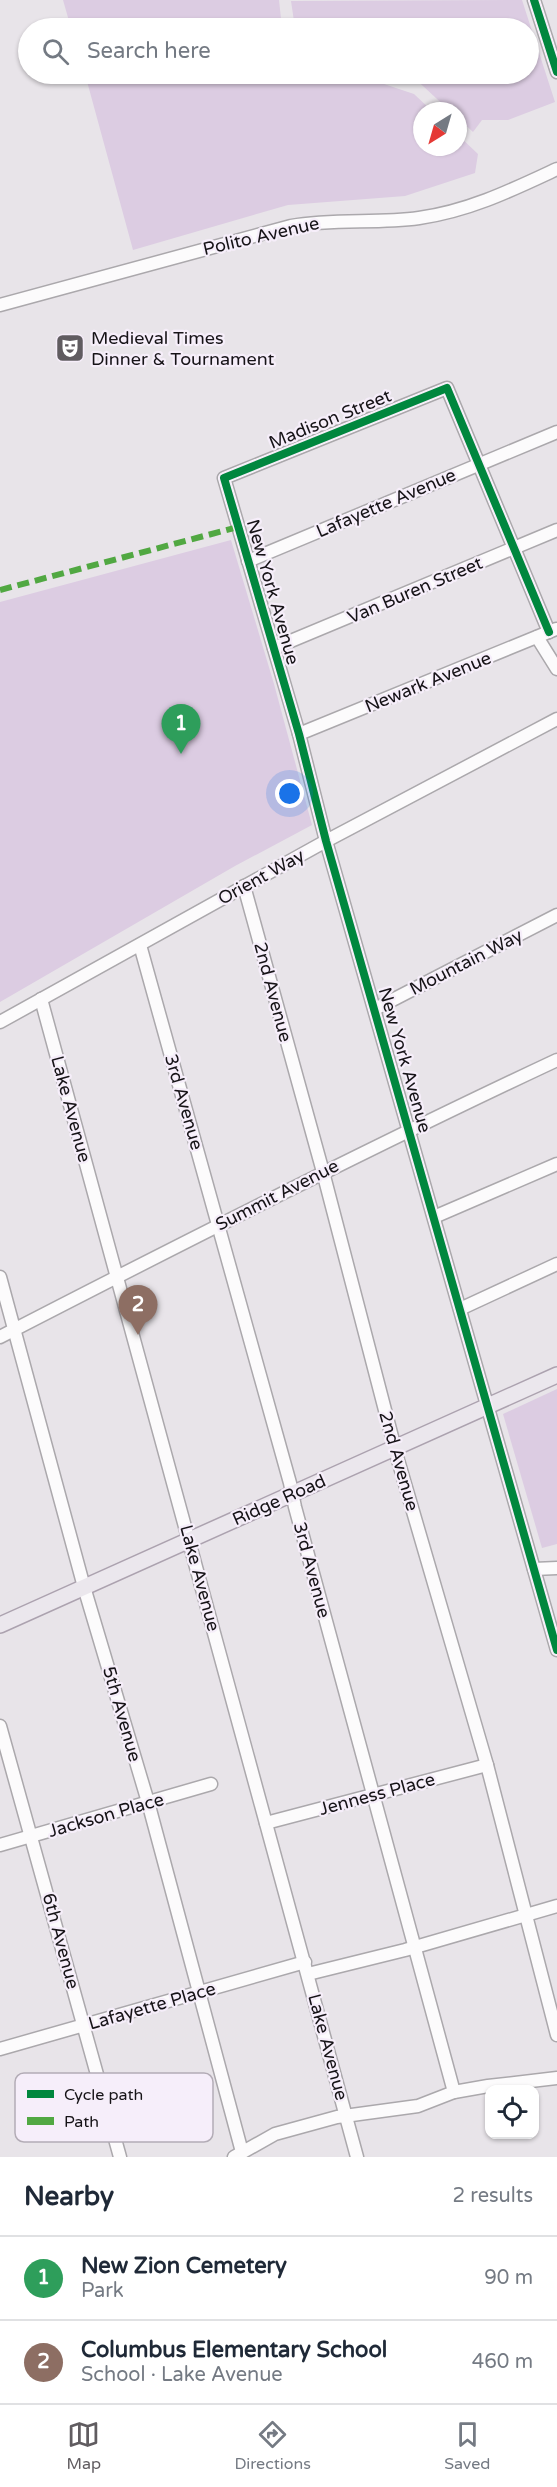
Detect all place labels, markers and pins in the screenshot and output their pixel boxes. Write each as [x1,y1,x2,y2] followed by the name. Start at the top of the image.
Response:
[91,327,275,370] place label: Medieval Times Dinner & Tournament
[54,332,86,364] theatre icon: Medieval Times Dinner & Tournament
[162,704,201,754] pin: 1
[118,1286,158,1335] pin: 2

